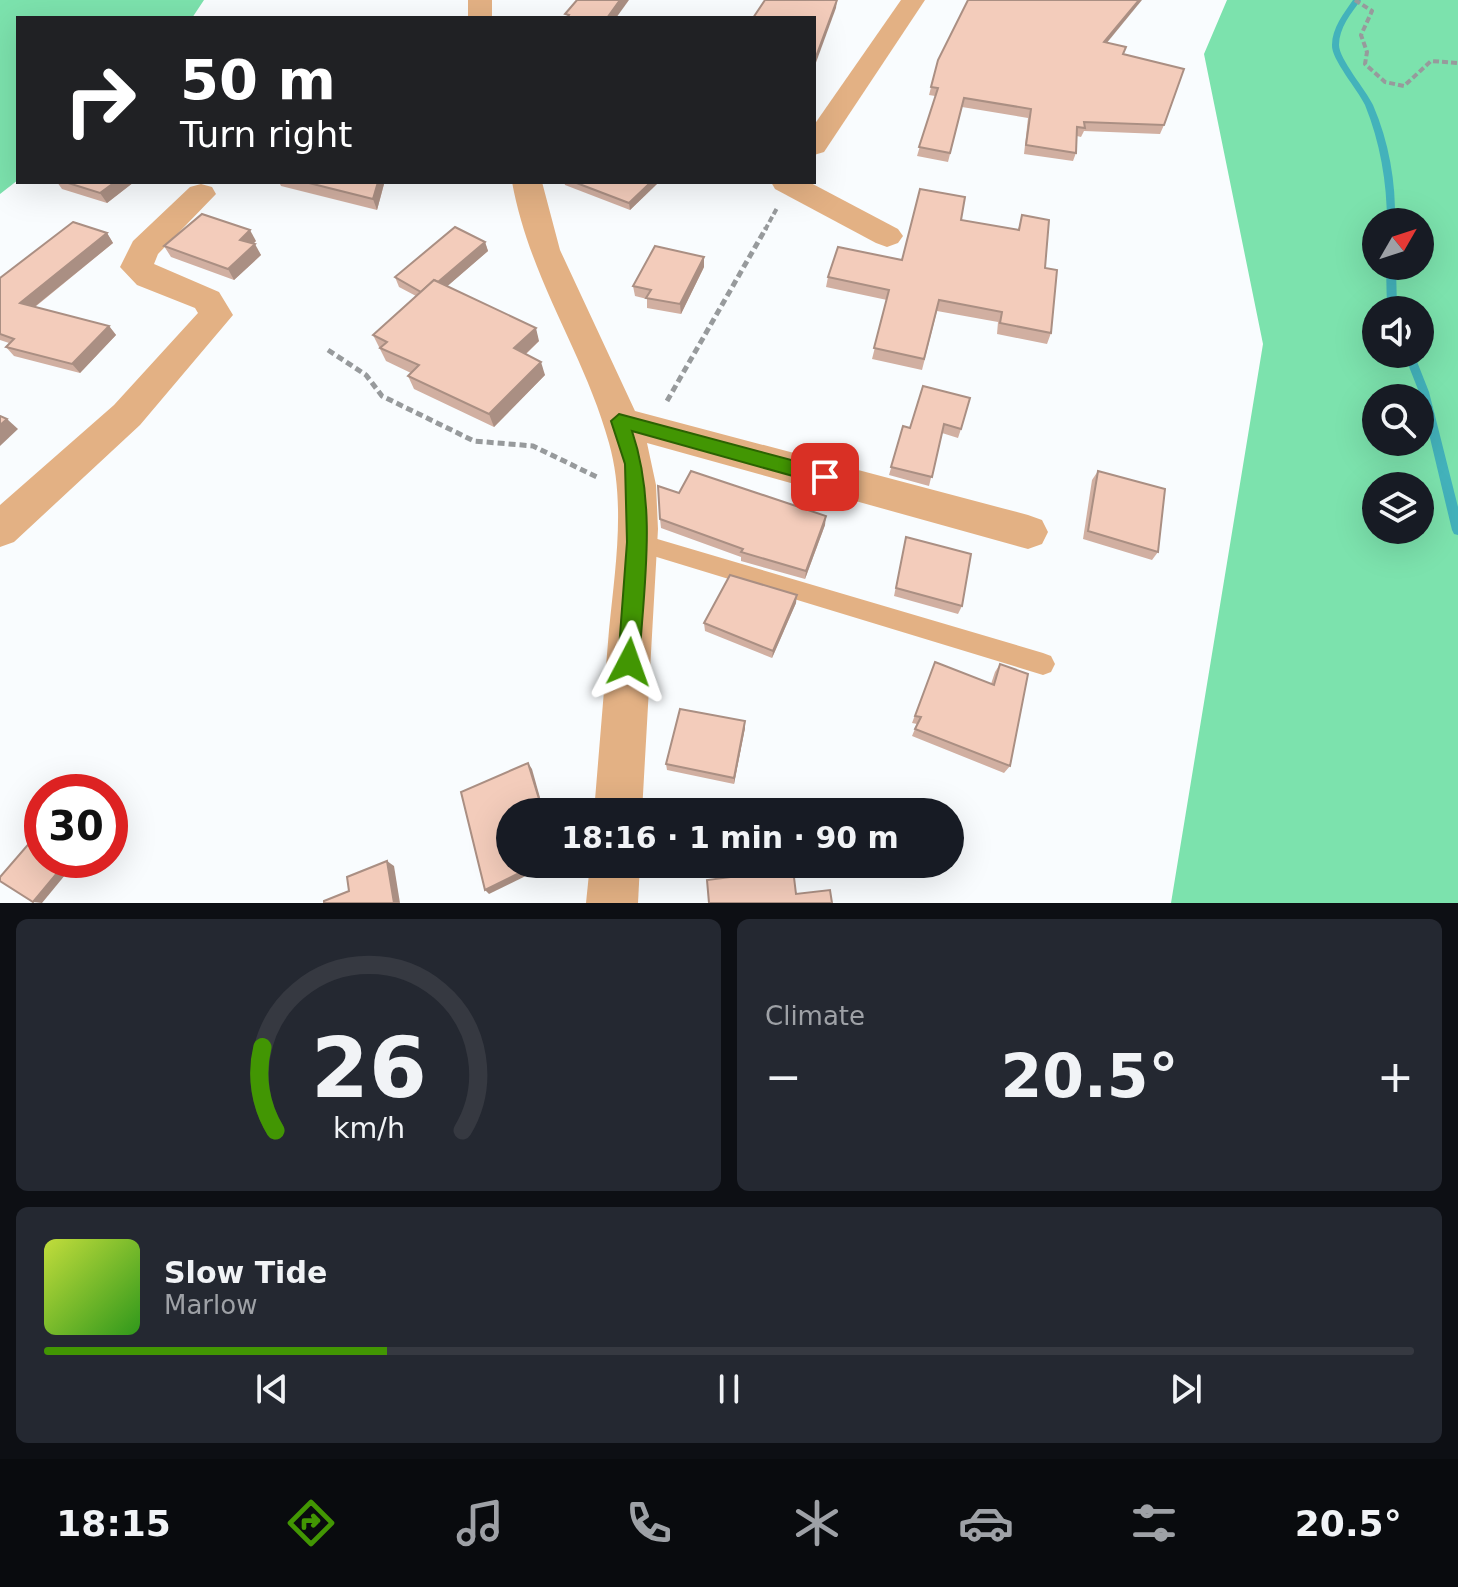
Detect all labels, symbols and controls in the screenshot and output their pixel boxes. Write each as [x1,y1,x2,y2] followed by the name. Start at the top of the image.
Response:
[180,47,336,112] text: 50 m
[48,48,152,152] icon: right
[180,114,352,155] text: Turn right
[1362,208,1434,280] north arrow
[1362,208,1434,544] map controls
[1362,296,1434,368] button: sound
[1362,384,1434,456] button: search
[791,443,859,511] pin
[803,455,847,499] icon: arrive
[1362,472,1434,544] button: layers
[587,620,671,704] position arrow
[24,774,128,878] speed limit sign: 30
[561,820,899,855] text: 18:16 · 1 min · 90 m
[765,1001,865,1031] text: Climate
[311,1020,426,1117] text: 26
[1000,1041,1179,1111] text: 20.5°
[765,1051,802,1102] text: −
[1377,1051,1414,1102] text: +
[332,1111,405,1145] text: km/h
[164,1255,327,1290] text: Slow Tide
[164,1290,257,1320] text: Marlow
[250,1367,294,1411] icon: previous
[707,1367,751,1411] icon: pause
[1164,1367,1208,1411] icon: next
[283,1495,339,1551] icon: directions
[452,1495,508,1551] icon: music
[621,1495,677,1551] icon: phone
[789,1495,845,1551] icon: climate
[958,1495,1014,1551] icon: car
[1126,1495,1182,1551] icon: filters
[56,1503,171,1544] text: 18:15
[1295,1503,1402,1544] text: 20.5°

